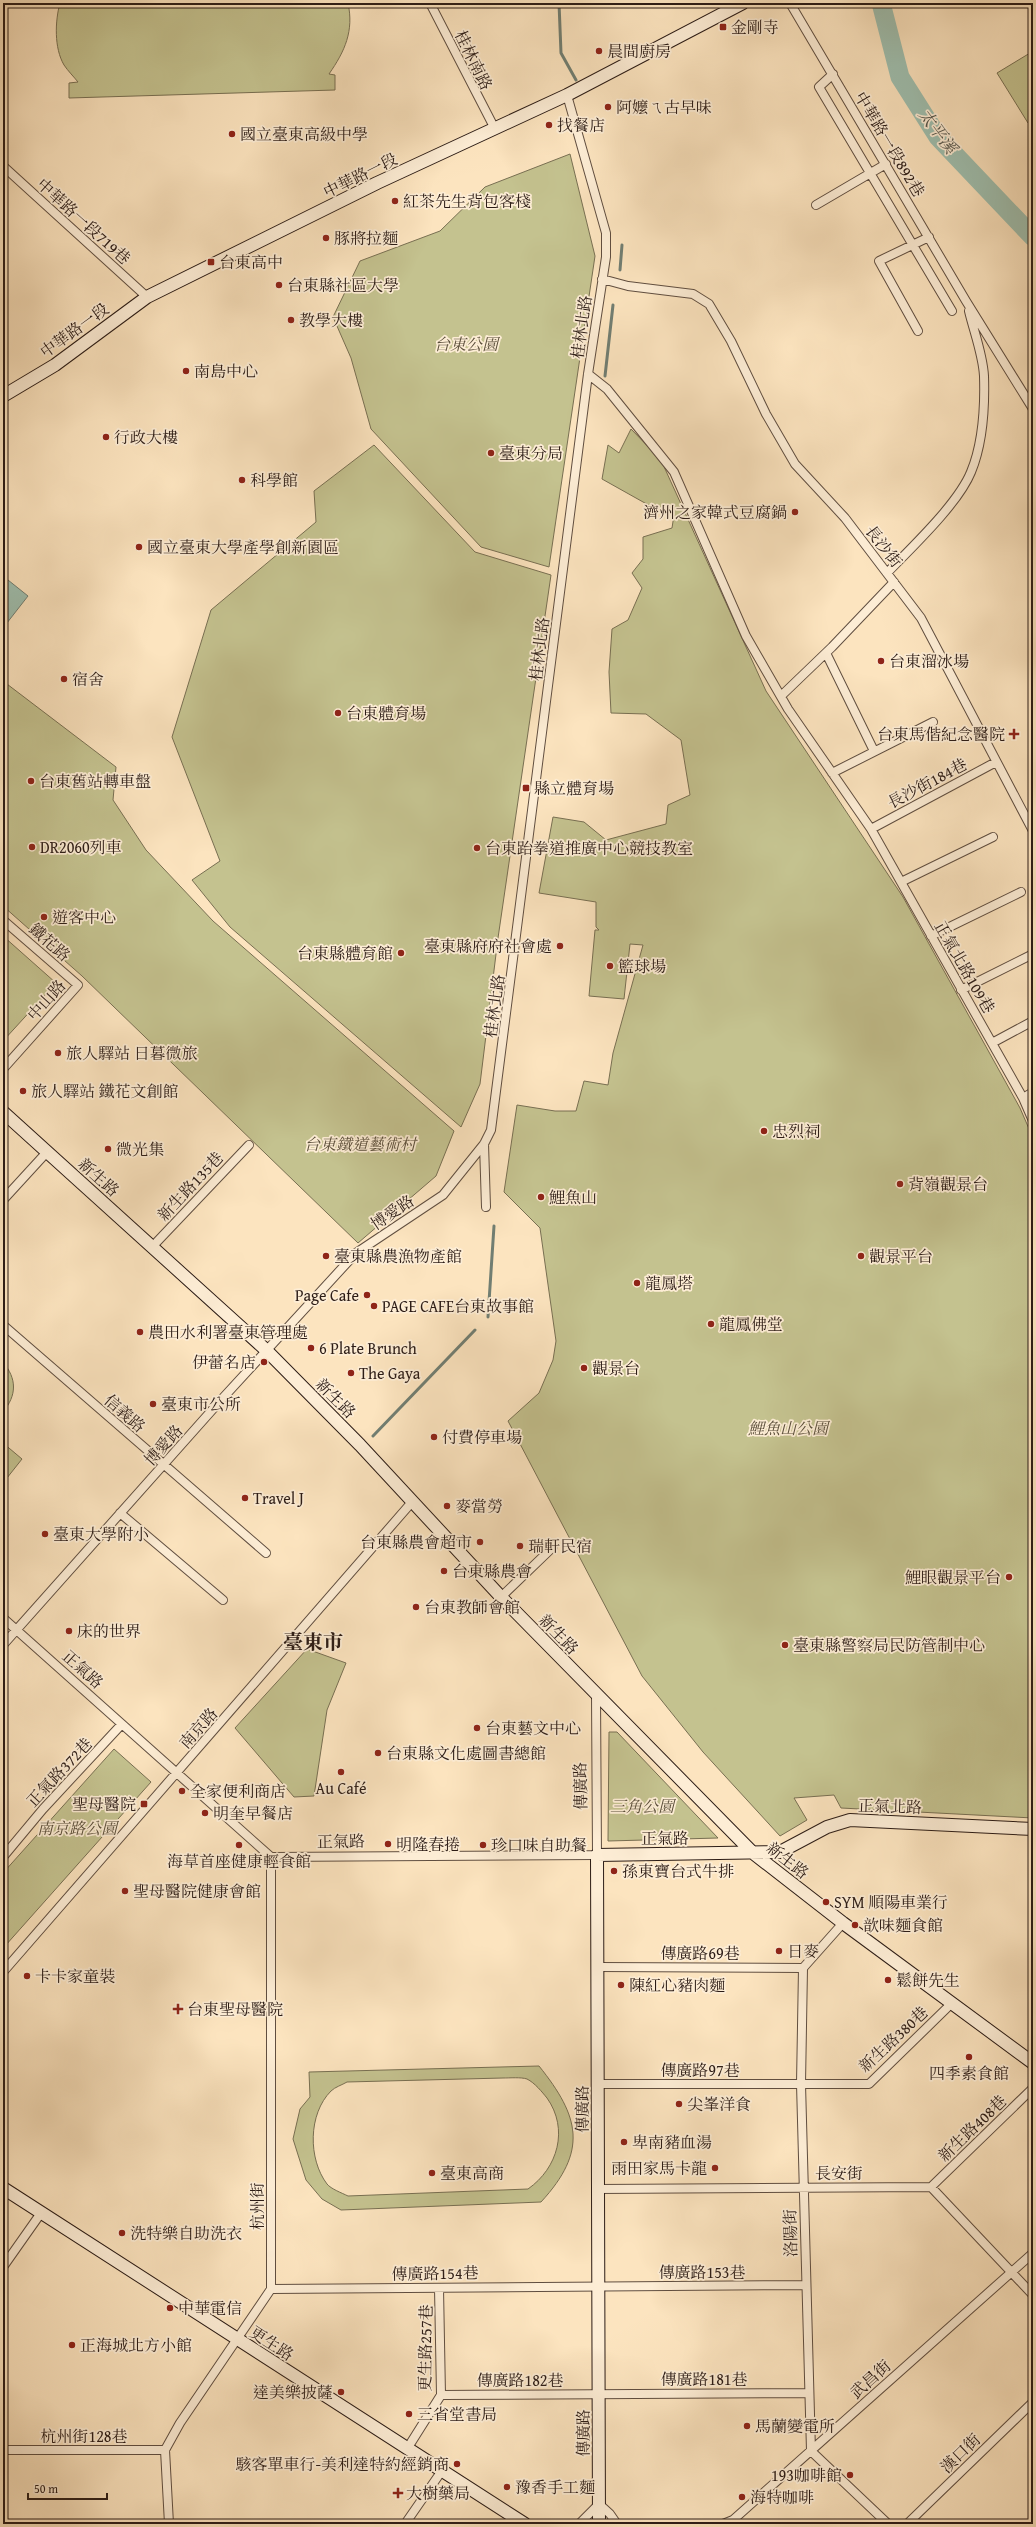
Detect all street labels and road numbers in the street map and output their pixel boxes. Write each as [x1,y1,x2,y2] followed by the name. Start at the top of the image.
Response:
[449,26,499,94] street label: 桂林南路
[849,87,931,201] street label: 中華路一段892巷
[319,147,401,203] street label: 中華路一段
[32,172,136,270] street label: 中華路一段719巷
[565,294,597,360] street label: 桂林北路
[35,297,113,363] street label: 中華路一段
[860,520,908,572] street label: 長沙街
[523,616,555,682] street label: 桂林北路
[883,752,971,814] street label: 長沙街184巷
[929,916,1001,1018] street label: 正氣北路109巷
[24,917,76,967] street label: 鐵花路
[478,973,510,1039] street label: 桂林北路
[21,974,71,1026] street label: 中山路
[152,1146,228,1226] street label: 新生路135巷
[73,1152,125,1202] street label: 新生路
[365,1189,419,1235] street label: 博愛路
[311,1373,361,1423] street label: 新生路
[99,1388,151,1438] street label: 信義路
[138,1419,188,1471] street label: 博愛路
[534,1608,584,1660] street label: 新生路
[57,1644,109,1694] street label: 正氣路
[173,1702,223,1754] street label: 南京路
[21,1732,97,1812] street label: 正氣路372巷
[568,1762,592,1810] street label: 傳廣路
[858,1793,922,1819] street label: 正氣北路
[641,1826,689,1850] street label: 正氣路
[317,1829,365,1853] street label: 正氣路
[762,1836,814,1884] street label: 新生路
[660,1941,740,1965] street label: 傳廣路69巷
[853,2001,933,2077] street label: 新生路380巷
[660,2058,740,2082] street label: 傳廣路97巷
[570,2085,594,2133] street label: 傳廣路
[932,2089,1012,2167] street label: 新生路408巷
[815,2161,863,2185] street label: 長安街
[245,2182,269,2230] street label: 杭州街
[778,2209,802,2257] street label: 洛陽街
[391,2260,479,2286] street label: 傳廣路154巷
[658,2260,746,2284] street label: 傳廣路153巷
[412,2304,438,2392] street label: 更生路257巷
[245,2320,299,2366] street label: 更生路
[844,2354,896,2404] street label: 武昌街
[660,2367,748,2391] street label: 傳廣路181巷
[476,2368,564,2392] street label: 傳廣路182巷
[571,2409,595,2457] street label: 傳廣路
[40,2424,128,2448] street label: 杭州街128巷
[934,2428,986,2478] street label: 漢口街

